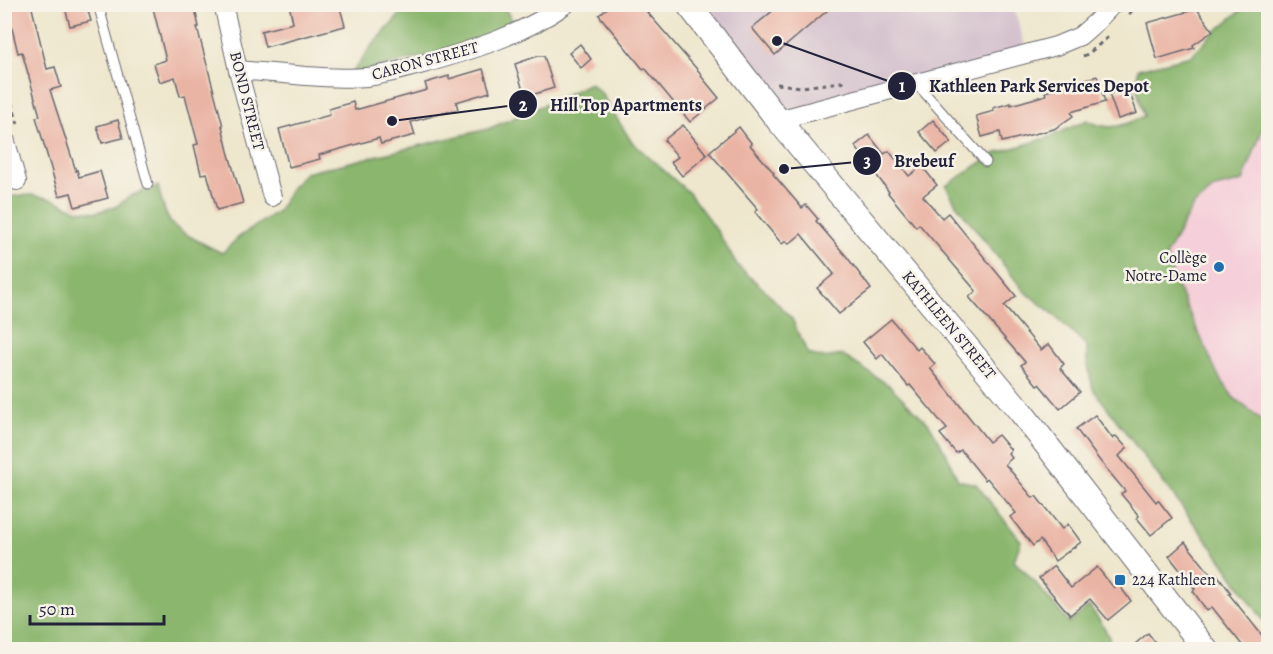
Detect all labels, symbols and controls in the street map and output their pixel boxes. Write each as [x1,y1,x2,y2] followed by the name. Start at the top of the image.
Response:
[369,36,481,86] street label: CARON STREET
[224,49,270,153] street label: BOND STREET
[887,68,1161,104] callout: Kathleen Park Services Depot
[899,74,906,98] text: 1
[929,74,1149,98] text: Kathleen Park Services Depot
[508,86,715,122] callout: Hill Top Apartments
[519,93,528,117] text: 2
[550,93,702,117] text: Hill Top Apartments
[852,143,966,179] callout: Brebeuf
[863,149,871,173] text: 3
[894,149,957,173] text: Brebeuf
[1125,247,1207,287] place label: Collège Notre-Dame
[1212,260,1226,274] marker: Collège Notre-Dame
[897,266,1001,384] street label: KATHLEEN STREET
[1132,569,1216,591] place label: 224 Kathleen
[1113,573,1127,587] marker: 224 Kathleen
[30,588,164,626] scale bar
[39,597,75,621] text: 50 m

